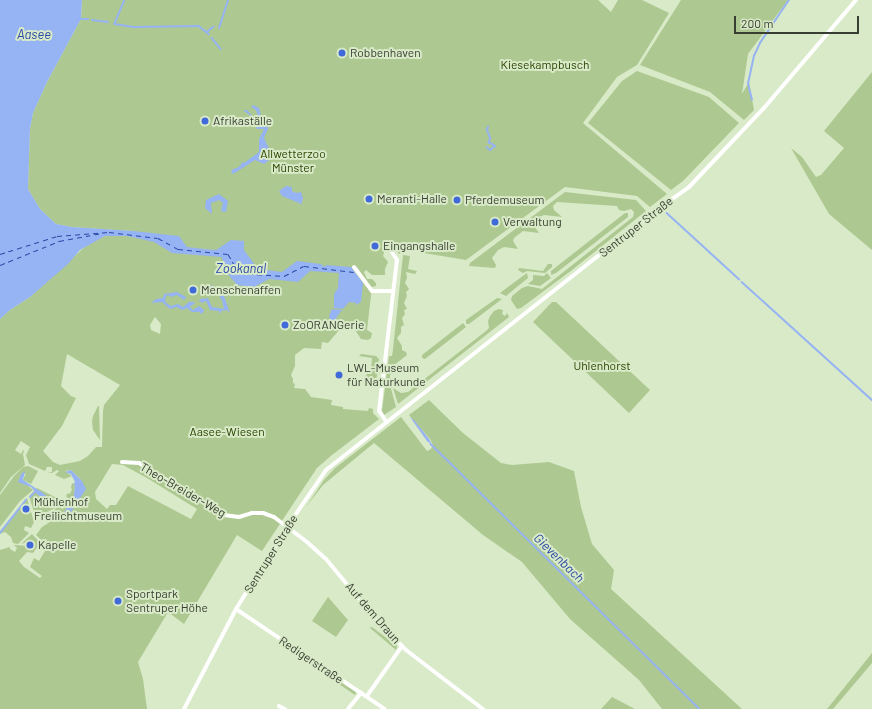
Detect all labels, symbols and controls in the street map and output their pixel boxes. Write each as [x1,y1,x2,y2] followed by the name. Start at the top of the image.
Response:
[736,8,861,34] scale bar
[741,16,773,30] text: 200 m
[17,26,51,42] water label: Aasee
[350,46,421,60] place label: Robbenhaven
[337,48,347,58] marker: Robbenhaven
[501,58,589,72] park label: Kiesekampbusch
[213,114,272,128] place label: Afrikaställe
[200,116,210,126] marker: Afrikaställe
[260,147,326,175] park label: Allwetterzoo Münster
[377,192,447,206] place label: Meranti-Halle
[465,193,544,207] place label: Pferdemuseum
[364,194,374,204] marker: Meranti-Halle
[596,194,676,260] street label: Sentruper Straße
[452,195,462,205] marker: Pferdemuseum
[503,215,562,229] place label: Verwaltung
[490,217,500,227] marker: Verwaltung
[383,239,455,253] place label: Eingangshalle
[370,241,380,251] marker: Eingangshalle
[216,260,266,276] water label: Zookanal
[201,283,281,297] place label: Menschenaffen
[188,285,198,295] marker: Menschenaffen
[293,318,364,332] place label: ZoORANGerie
[280,320,290,330] marker: ZoORANGerie
[573,359,631,373] park label: Uhlenhorst
[347,361,426,389] place label: LWL-Museum für Naturkunde
[334,370,344,380] marker: LWL-Museum für Naturkunde
[189,425,265,439] park label: Aasee-Wiesen
[137,460,229,520] street label: Theo-Breider-Weg
[34,495,122,523] place label: Mühlenhof Freilichtmuseum
[21,504,31,514] marker: Mühlenhof Freilichtmuseum
[241,512,301,596] street label: Sentruper Straße
[531,530,587,586] water label: Gievenbach
[38,538,76,552] place label: Kapelle
[25,540,35,550] marker: Kapelle
[342,579,404,647] street label: Auf dem Draun
[126,587,208,615] place label: Sportpark Sentruper Höhe
[113,596,123,606] marker: Sportpark Sentruper Höhe
[276,633,346,687] street label: Redigerstraße

